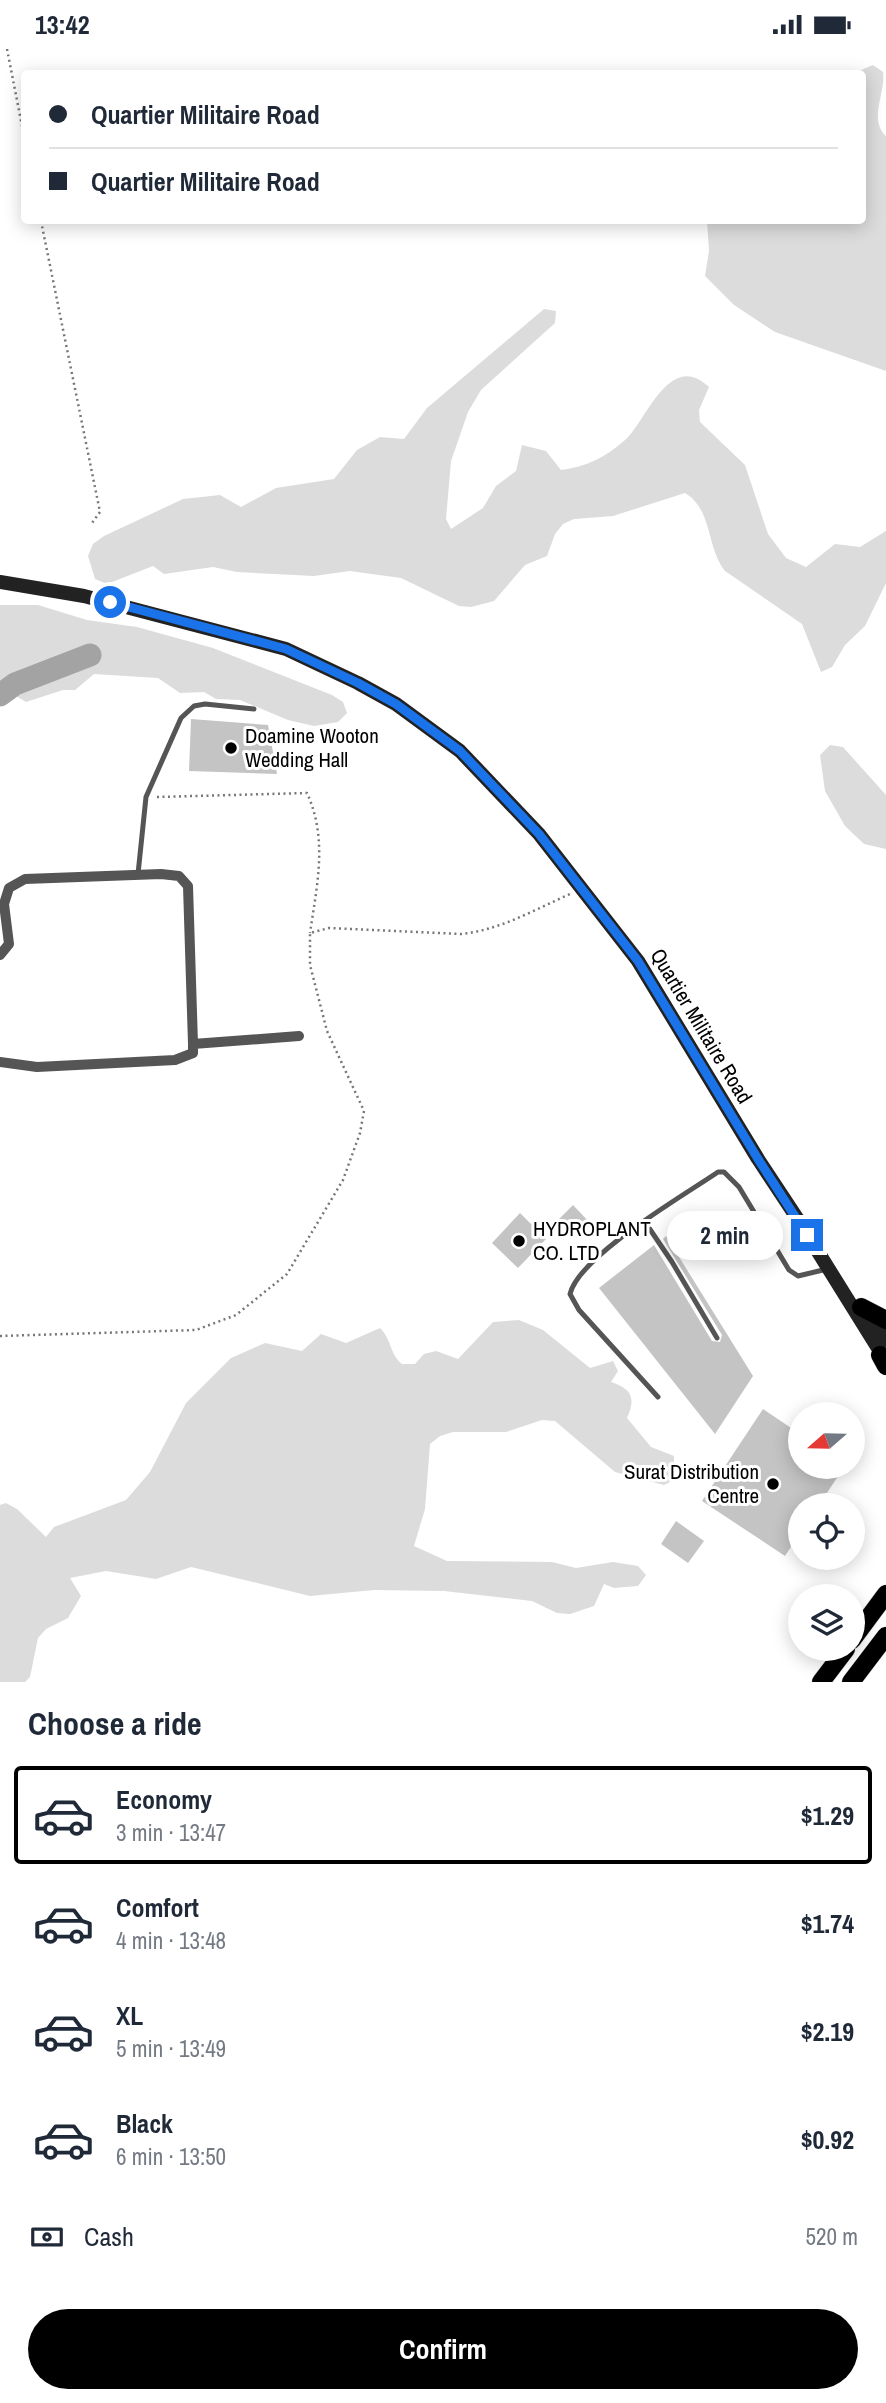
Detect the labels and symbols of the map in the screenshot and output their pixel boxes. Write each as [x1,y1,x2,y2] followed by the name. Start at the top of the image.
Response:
[94,586,126,618] route start
[245,721,379,774] place label: Doamine Wooton Wedding Hall
[223,740,239,756] marker: Doamine Wooton Wedding Hall
[644,943,759,1109] street label: Quartier Militaire Road
[667,1211,782,1259] callout: 2 min
[533,1214,651,1267] place label: HYDROPLANT CO. LTD
[791,1219,823,1251] route end
[511,1233,527,1249] marker: HYDROPLANT CO. LTD
[788,1402,864,1479] north arrow
[624,1457,759,1510] place label: Surat Distribution Centre
[765,1476,781,1492] marker: Surat Distribution Centre

